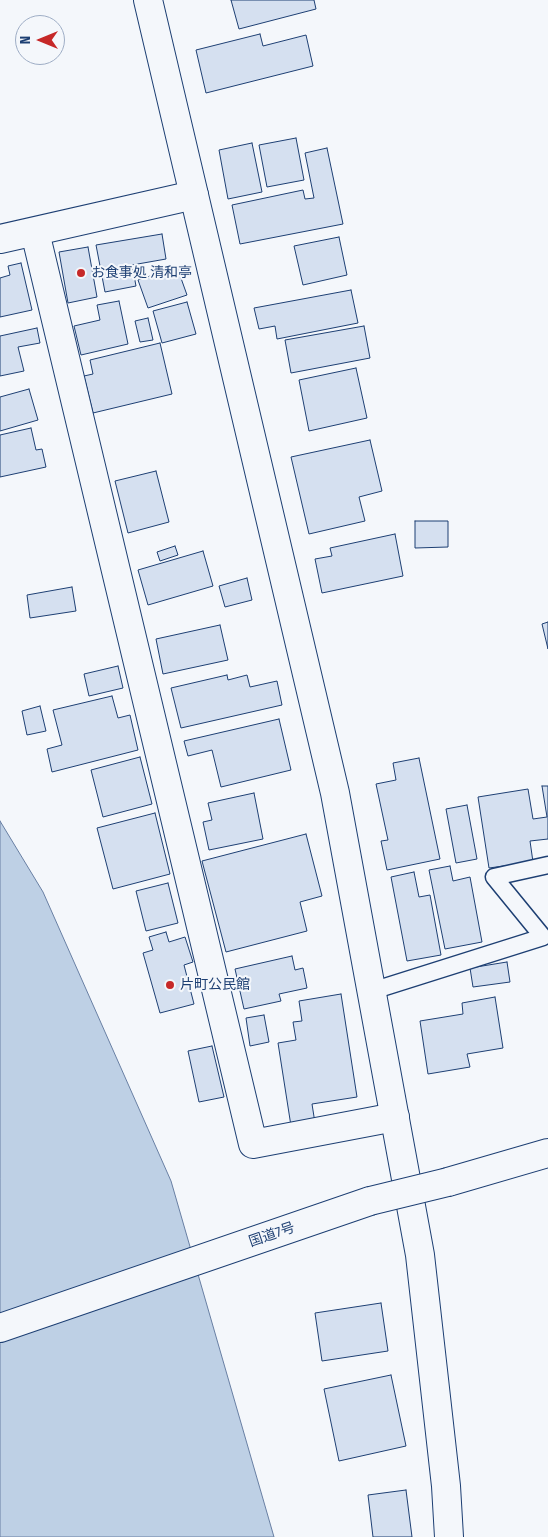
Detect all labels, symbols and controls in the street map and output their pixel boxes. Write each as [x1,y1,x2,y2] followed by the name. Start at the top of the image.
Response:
[15,15,65,65] north arrow
[17,36,34,44] text: N
[91,265,192,281] place label: お食事処 清和亭
[75,267,87,279] marker: お食事処 清和亭
[180,977,250,993] place label: 片町公民館
[164,979,176,991] marker: 片町公民館
[247,1219,297,1251] street label: 国道7号

